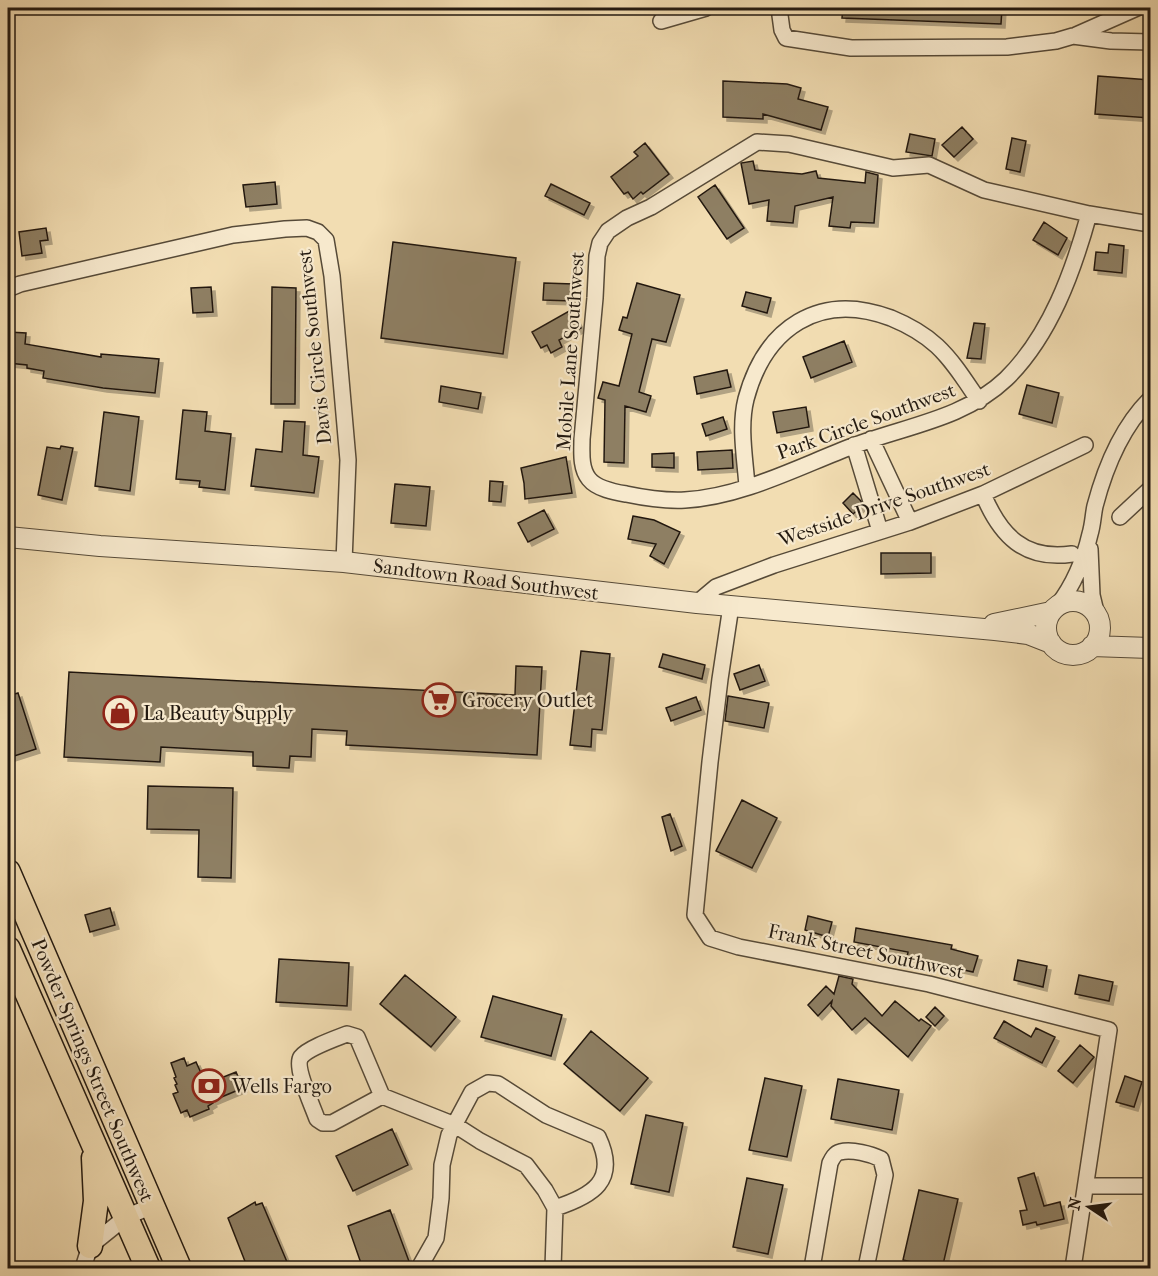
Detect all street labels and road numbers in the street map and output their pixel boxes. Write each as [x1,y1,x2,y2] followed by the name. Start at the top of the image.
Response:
[293,248,336,446] street label: Davis Circle Southwest
[552,251,589,451] street label: Mobile Lane Southwest
[774,378,959,465] street label: Park Circle Southwest
[774,457,993,552] street label: Westside Drive Southwest
[372,554,600,605] street label: Sandtown Road Southwest
[766,919,966,984] street label: Frank Street Southwest
[26,935,159,1205] street label: Powder Springs Street Southwest

